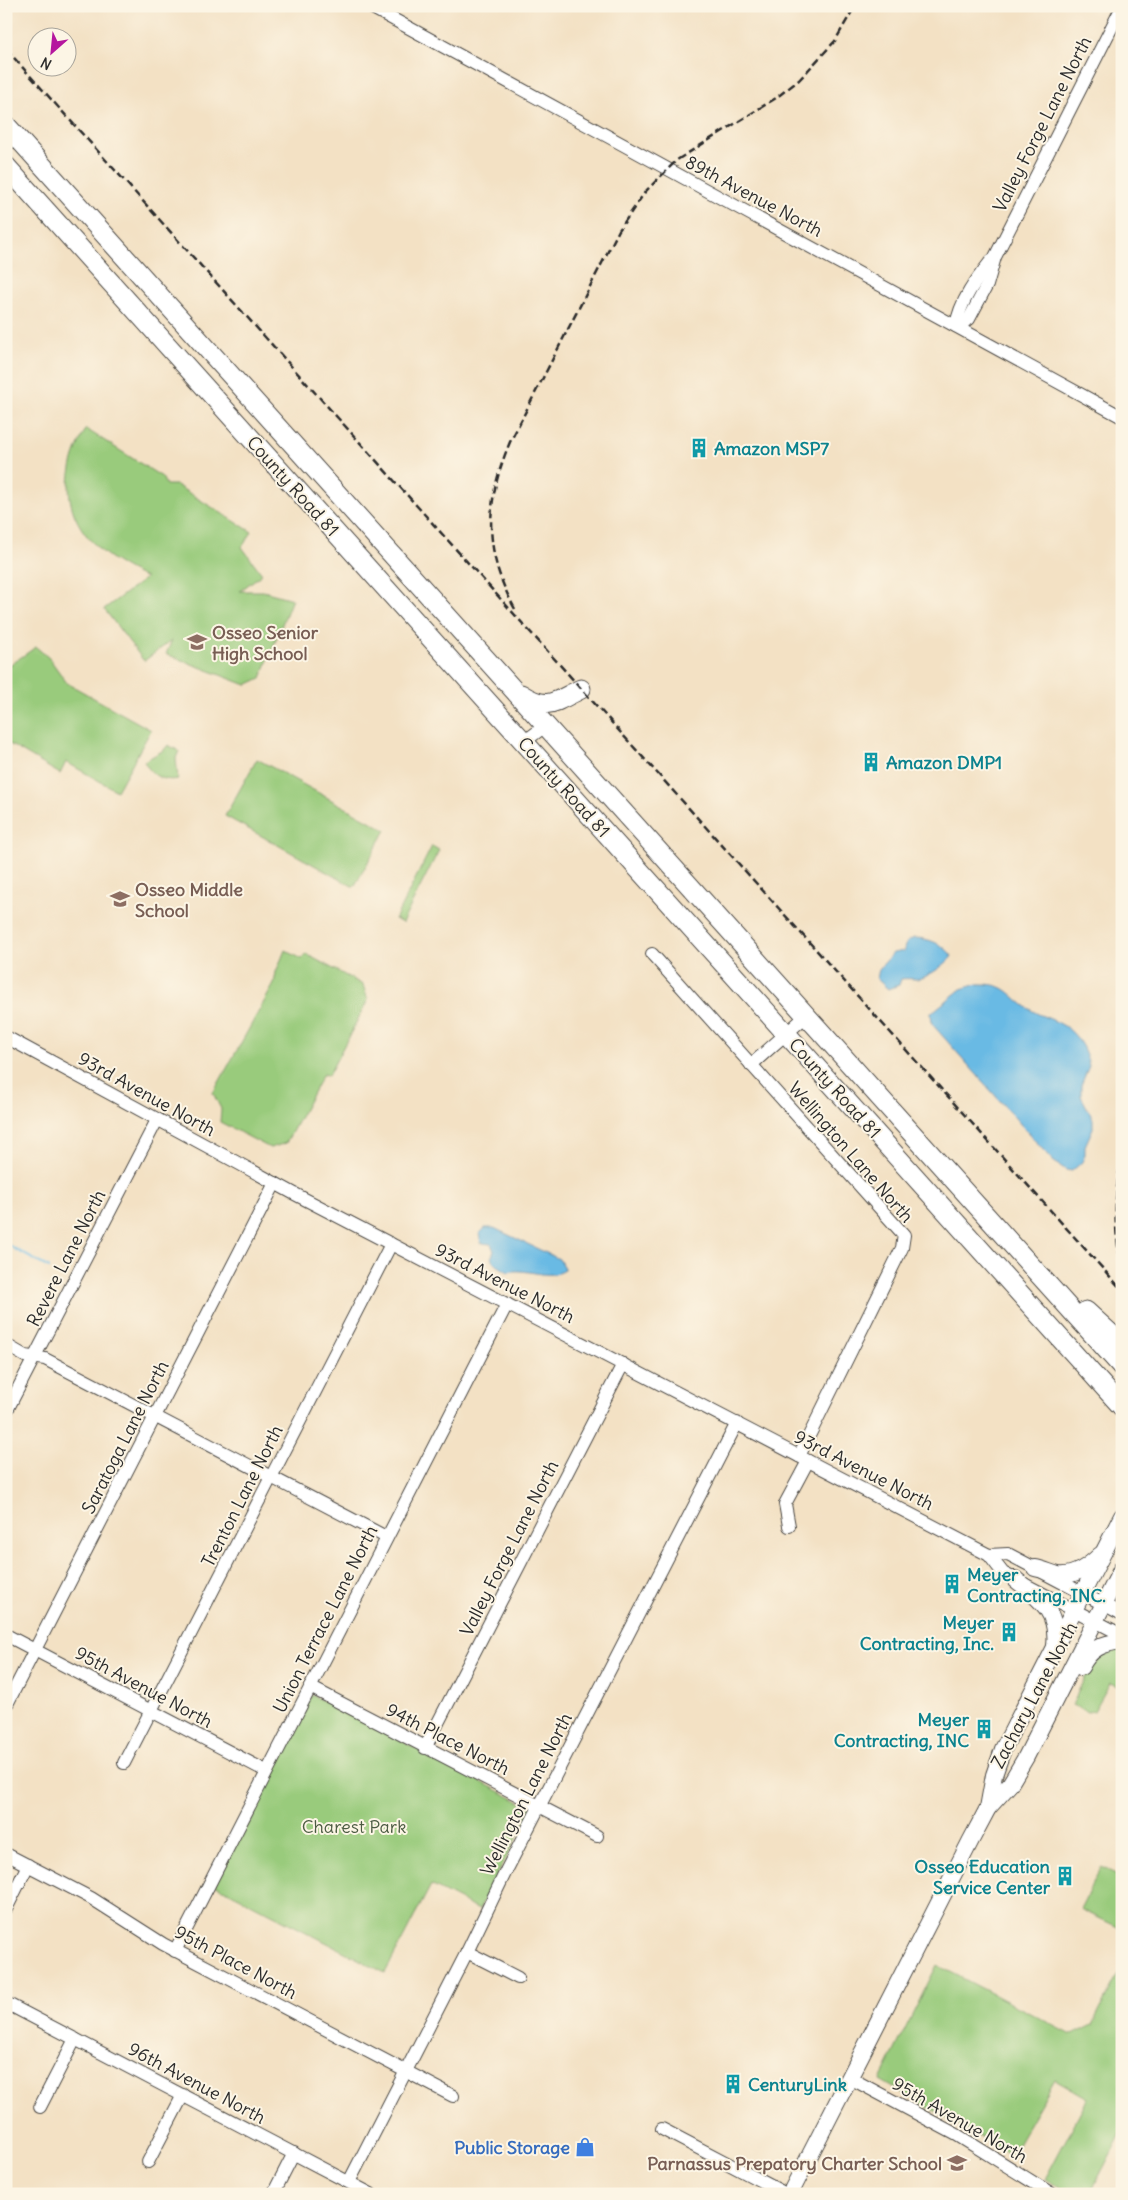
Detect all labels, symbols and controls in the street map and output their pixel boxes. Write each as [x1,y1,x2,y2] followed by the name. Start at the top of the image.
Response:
[28,28,78,78] north arrow
[988,32,1096,216] street label: Valley Forge Lane North
[38,53,54,74] text: N
[681,150,827,242] street label: 89th Avenue North
[242,431,344,541] street label: County Road 81
[688,437,710,459] building icon: Amazon MSP7
[714,437,829,460] place label: Amazon MSP7
[212,621,319,665] place label: Osseo Senior High School
[186,631,208,653] school or university icon: Osseo Senior High School
[513,732,615,842] street label: County Road 81
[860,751,882,773] building icon: Amazon DMP1
[886,751,1002,774] place label: Amazon DMP1
[135,878,243,922] place label: Osseo Middle School
[109,888,131,910] school or university icon: Osseo Middle School
[784,1033,886,1143] street label: County Road 81
[74,1047,220,1141] street label: 93rd Avenue North
[783,1077,919,1227] street label: Wellington Lane North
[22,1186,110,1330] street label: Revere Lane North
[431,1238,579,1328] street label: 93rd Avenue North
[76,1356,174,1518] street label: Saratoga Lane North
[196,1421,288,1571] street label: Trenton Lane North
[790,1425,938,1515] street label: 93rd Avenue North
[455,1456,563,1640] street label: Valley Forge Lane North
[268,1521,382,1717] street label: Union Terrace Lane North
[967,1563,1106,1607] place label: Meyer Contracting, INC.
[941,1573,963,1595] building icon: Meyer Contracting, INC.
[860,1611,995,1655] place label: Meyer Contracting, Inc.
[986,1618,1082,1772] street label: Zachary Lane North
[998,1621,1020,1643] building icon: Meyer Contracting, Inc.
[71,1641,217,1733] street label: 95th Avenue North
[382,1698,514,1780] street label: 94th Place North
[834,1708,970,1752] place label: Meyer Contracting, INC
[475,1709,577,1879] street label: Wellington Lane North
[973,1718,995,1740] building icon: Meyer Contracting, INC
[302,1815,406,1838] park label: Charest Park
[914,1855,1051,1899] place label: Osseo Education Service Center
[1054,1865,1076,1887] building icon: Osseo Education Service Center
[171,1920,301,2004] street label: 95th Place North
[124,2037,270,2129] street label: 96th Avenue North
[888,2072,1032,2168] street label: 95th Avenue North
[722,2073,744,2095] building icon: CenturyLink
[748,2073,847,2096] place label: CenturyLink
[454,2136,570,2159] place label: Public Storage
[574,2136,596,2158] shop icon: Public Storage
[647,2152,942,2175] place label: Parnassus Prepatory Charter School
[946,2152,968,2174] school or university icon: Parnassus Prepatory Charter School

